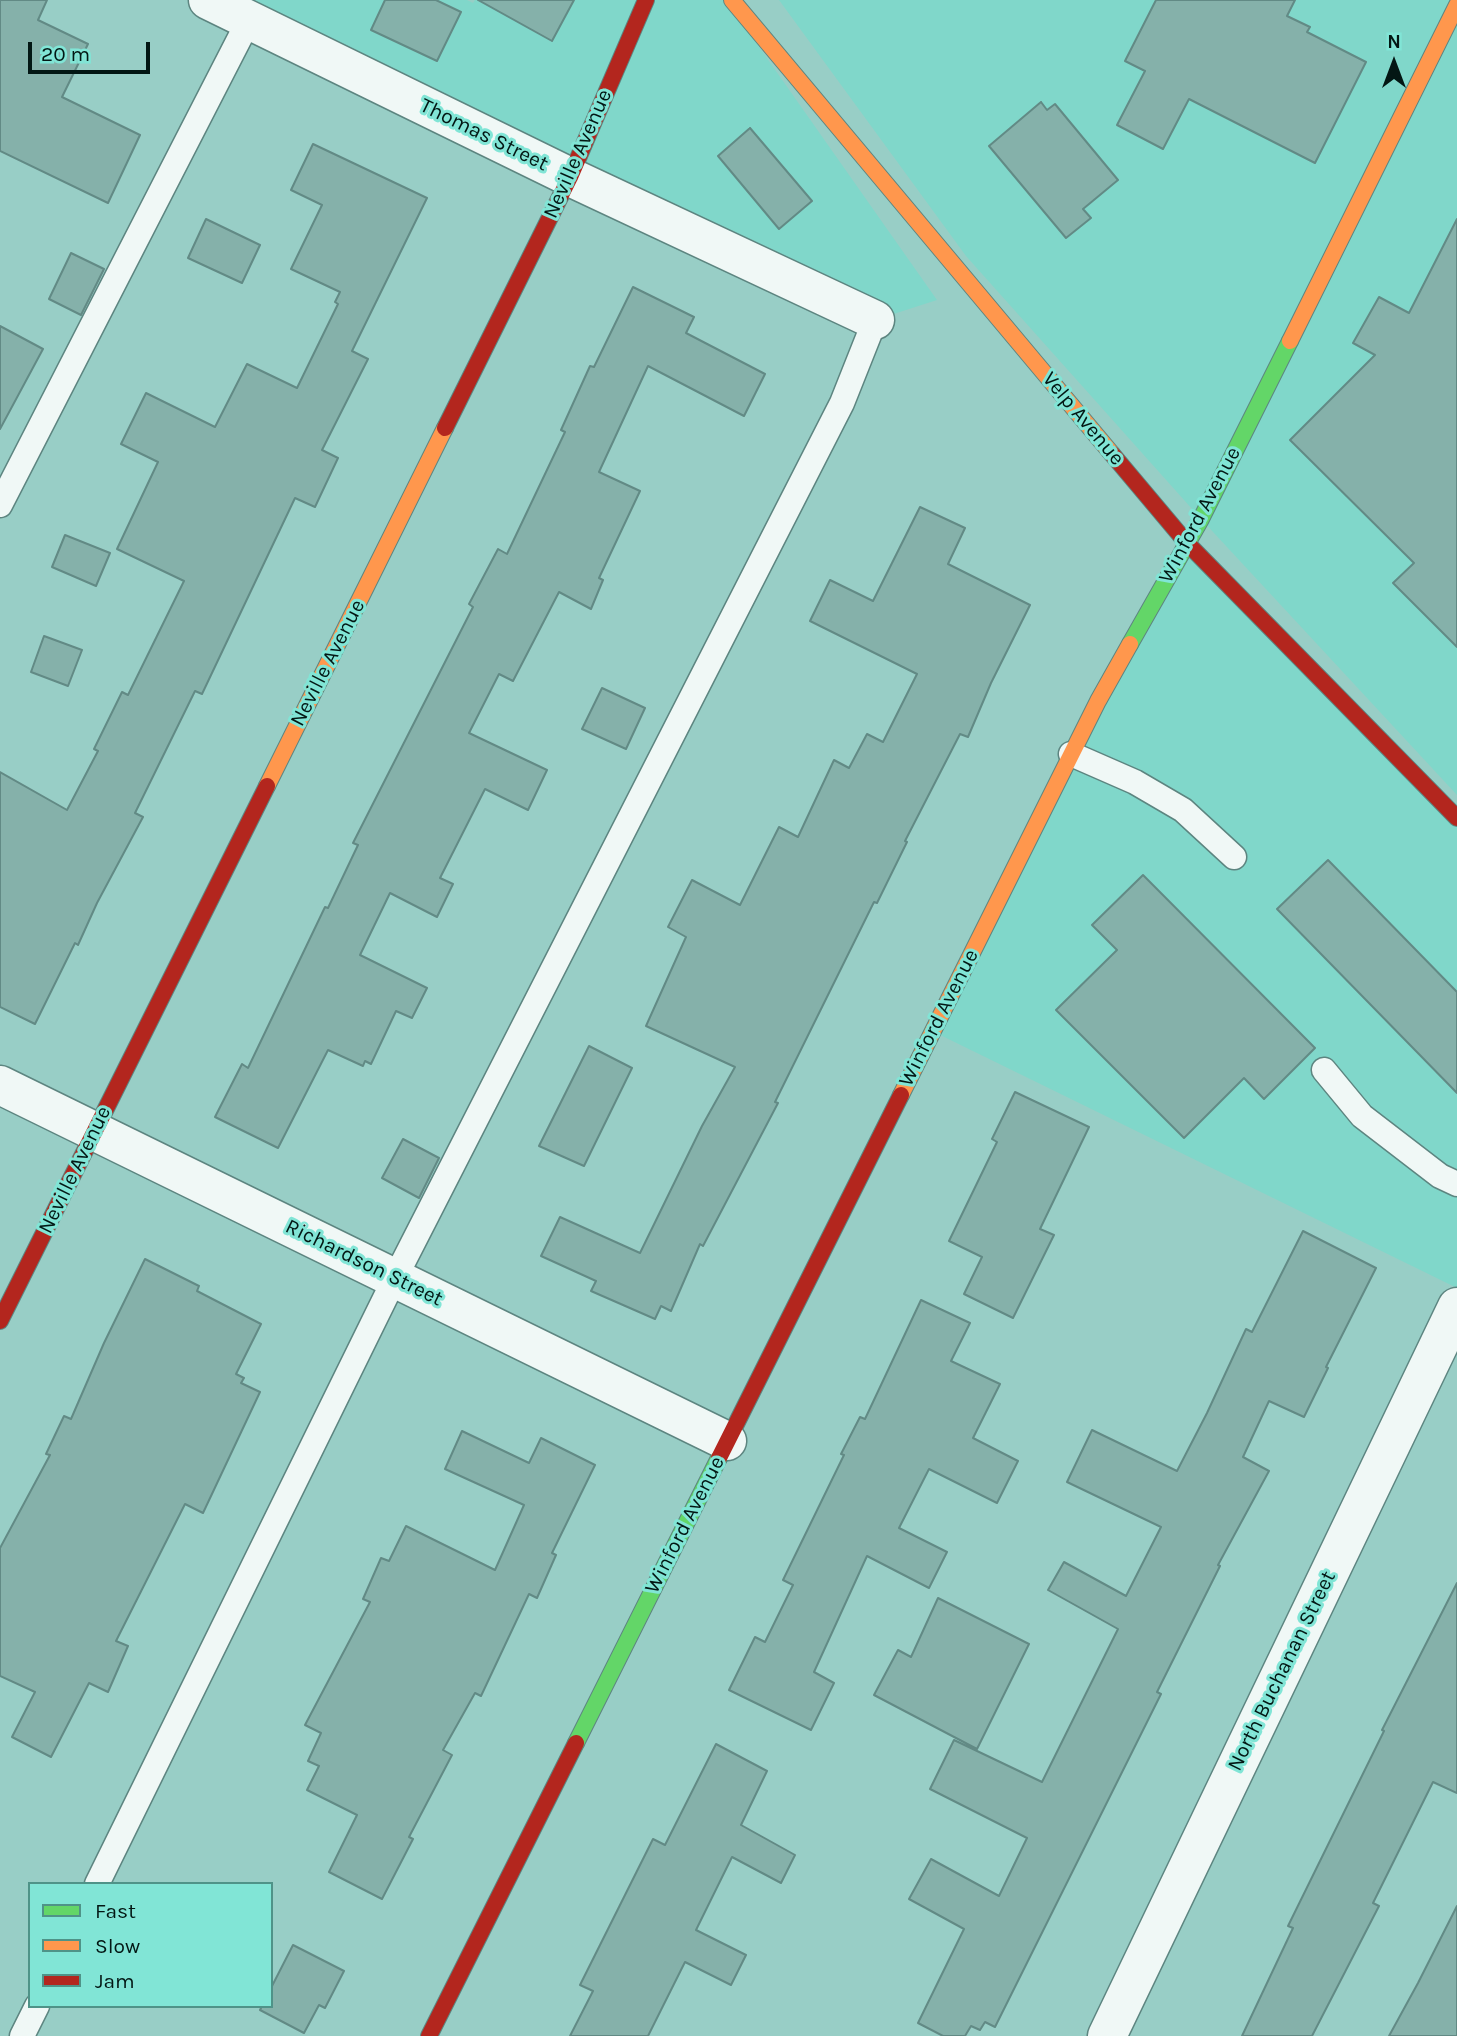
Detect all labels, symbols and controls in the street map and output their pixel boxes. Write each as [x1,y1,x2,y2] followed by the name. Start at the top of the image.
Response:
[32,28,154,72] scale bar
[1359,28,1429,98] north arrow
[1387,31,1401,53] text: N
[41,42,90,66] text: 20 m
[538,86,618,222] street label: Neville Avenue
[416,93,552,177] street label: Thomas Street
[1037,367,1129,471] street label: Velp Avenue
[1154,443,1246,587] street label: Winford Avenue
[285,596,371,730] street label: Neville Avenue
[894,945,984,1091] street label: Winford Avenue
[33,1102,117,1238] street label: Neville Avenue
[281,1214,447,1312] street label: Richardson Street
[640,1452,730,1598] street label: Winford Avenue
[1223,1567,1341,1775] street label: North Buchanan Street
[28,1882,273,2008] legend
[95,1899,136,1923] text: Fast
[95,1934,140,1958] text: Slow
[95,1969,135,1993] text: Jam

